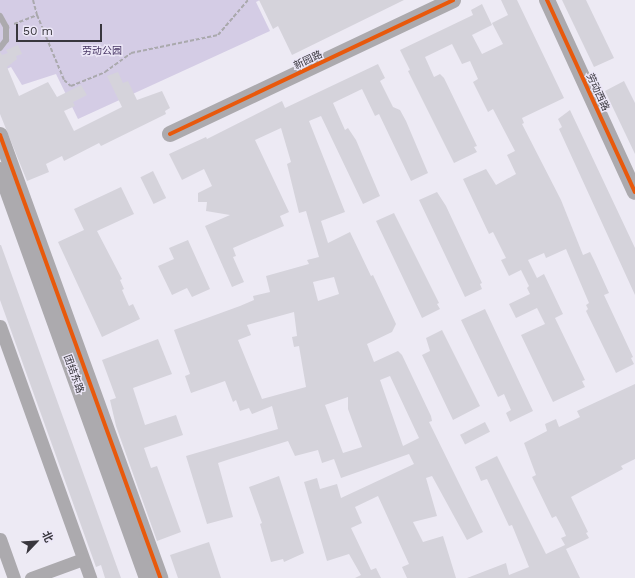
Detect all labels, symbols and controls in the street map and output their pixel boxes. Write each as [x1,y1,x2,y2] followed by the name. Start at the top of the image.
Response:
[18,16,104,42] scale bar
[23,24,53,38] text: 50 m
[82,45,122,57] park label: 劳动公园
[292,48,324,72] street label: 新园路
[584,71,612,113] street label: 劳动西路
[62,353,86,395] street label: 团结东路
[16,522,56,562] north arrow
[39,529,56,544] text: 北

